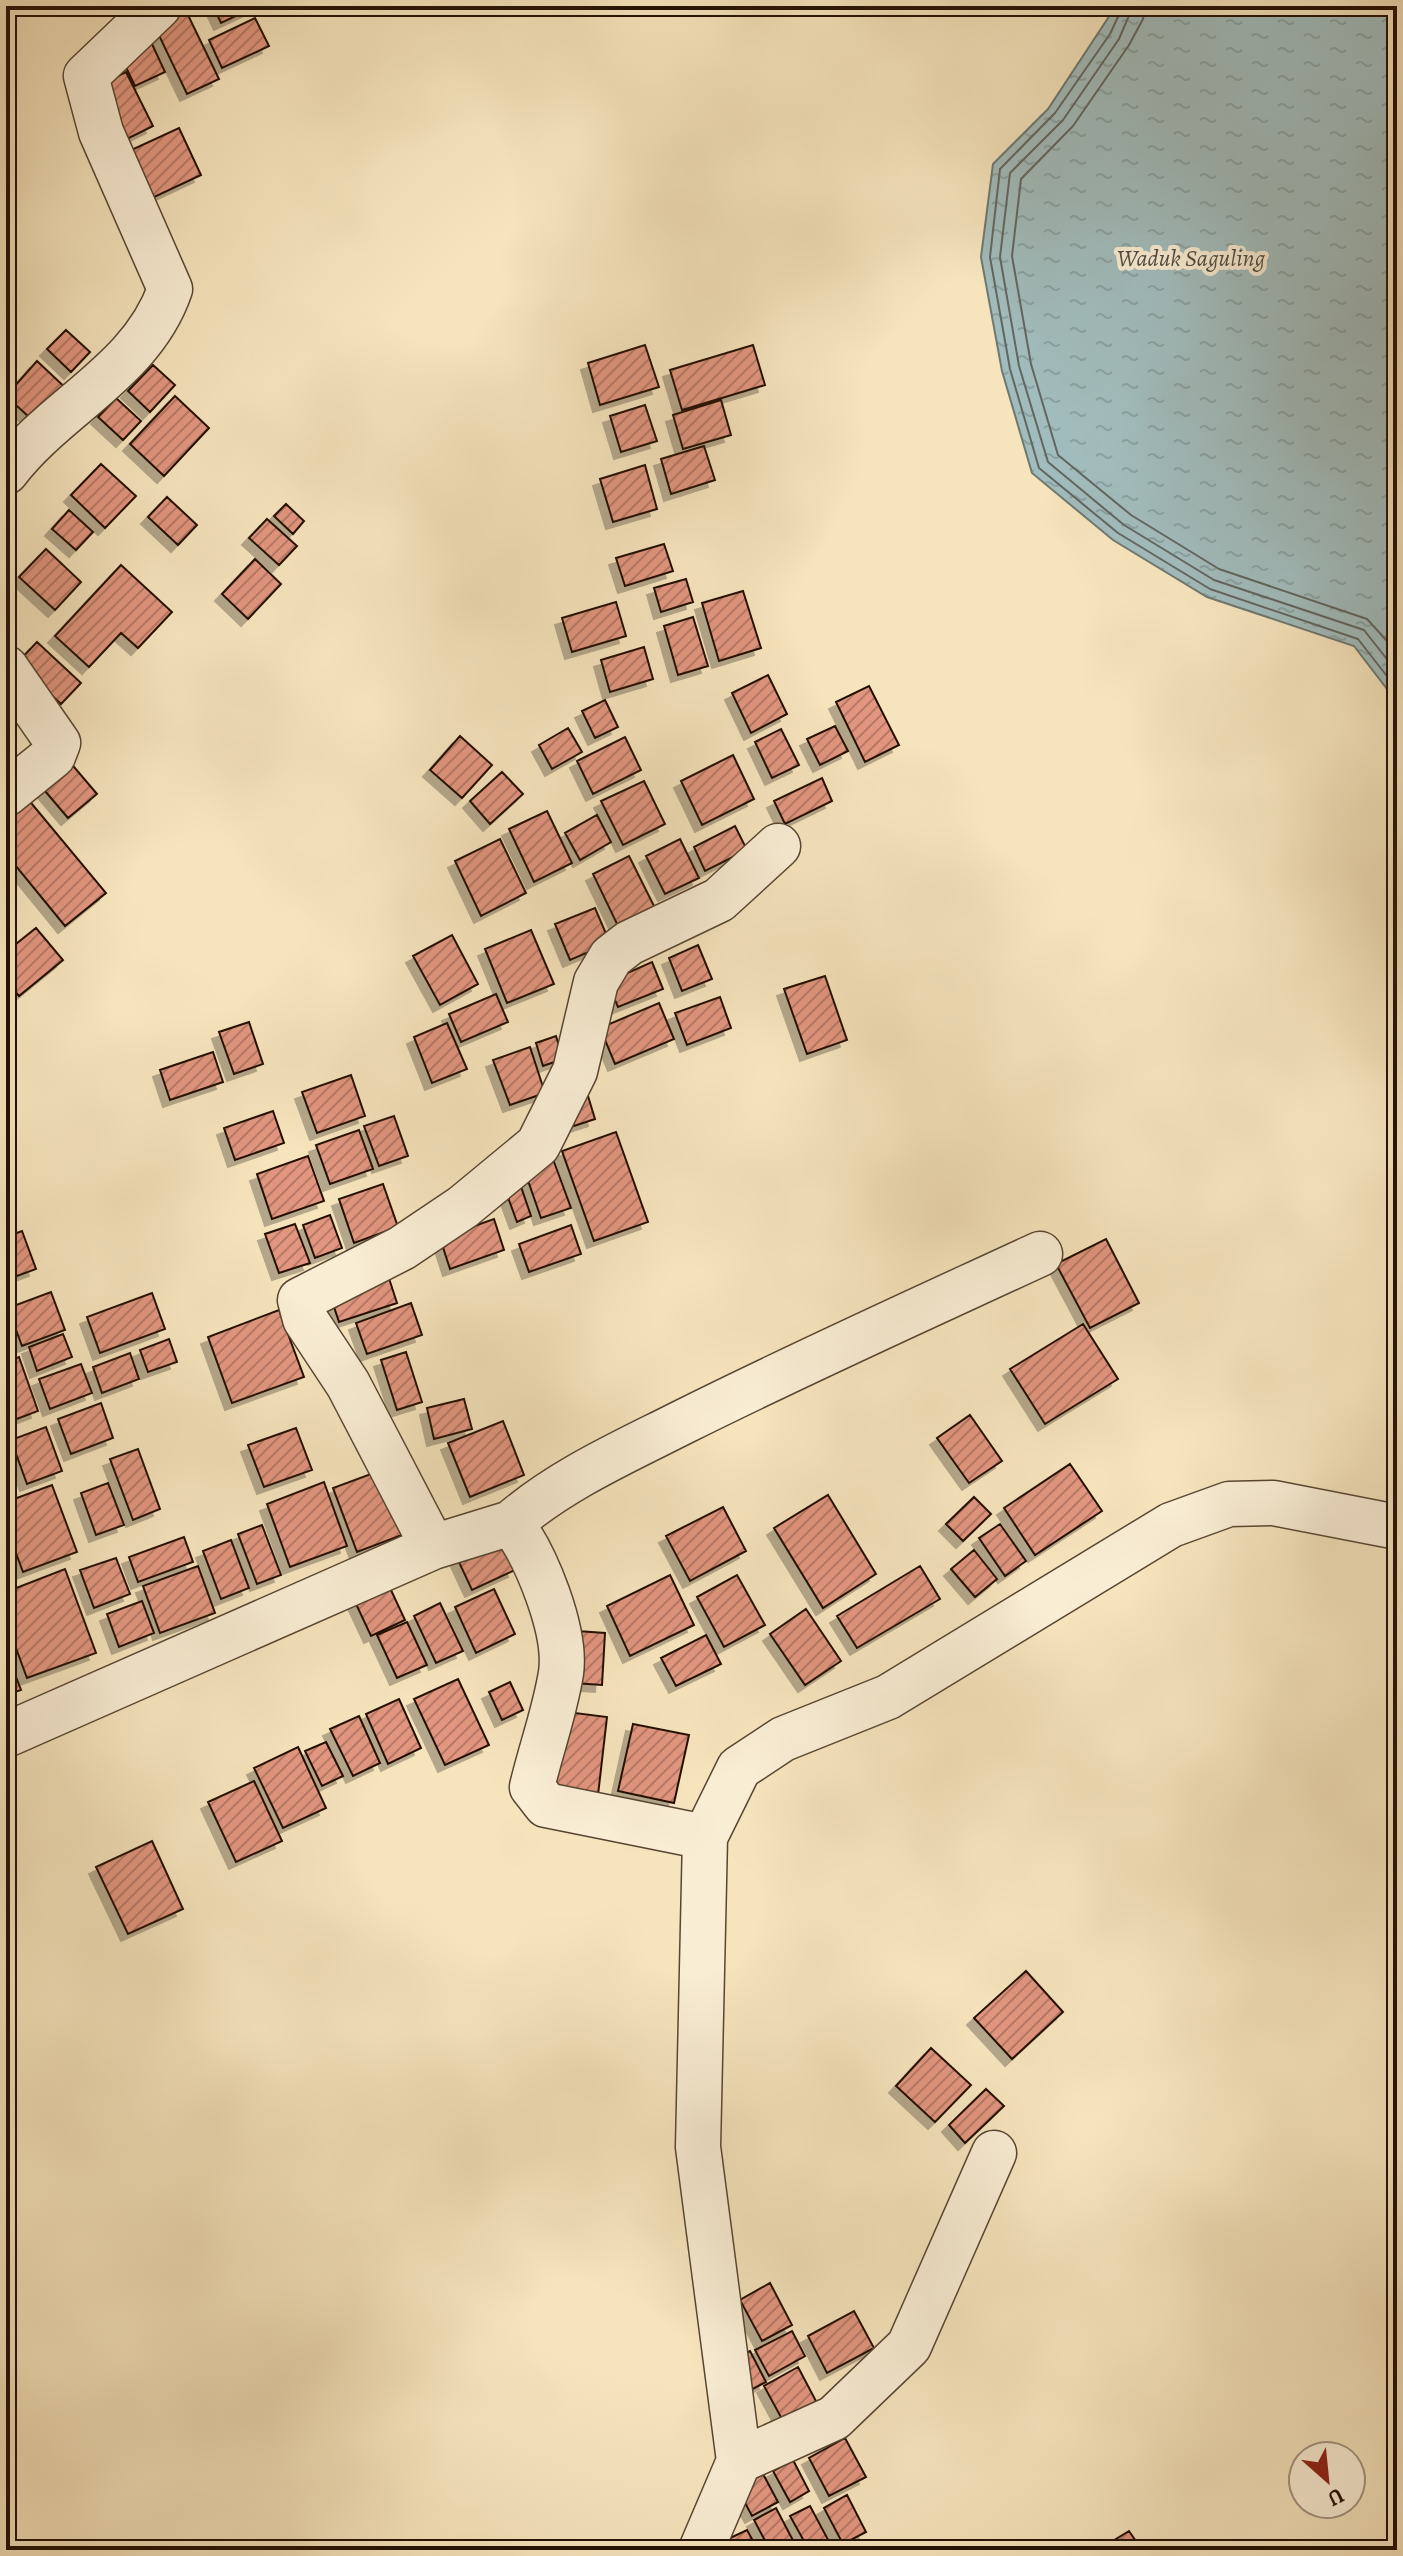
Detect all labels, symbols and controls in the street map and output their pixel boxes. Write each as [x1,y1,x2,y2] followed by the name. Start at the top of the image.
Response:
[1117,242,1265,274] water label: Waduk Saguling
[1287,2440,1367,2520] north arrow
[1322,2480,1349,2514] text: U

